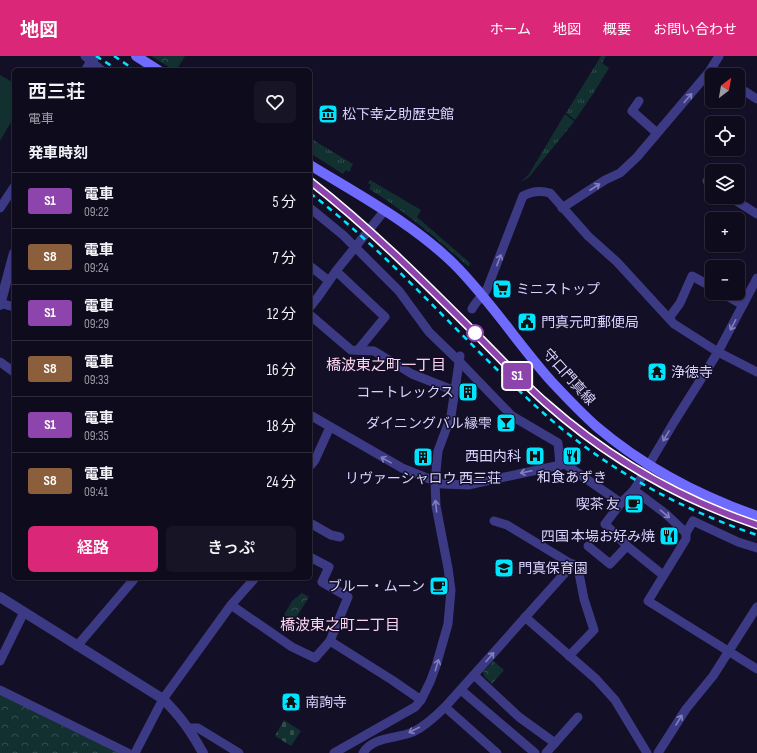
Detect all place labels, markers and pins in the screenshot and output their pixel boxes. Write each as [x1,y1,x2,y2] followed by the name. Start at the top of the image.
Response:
[317,103,339,125] museum icon: 松下幸之助歴史館
[342,106,454,123] place label: 松下幸之助歴史館
[491,278,513,300] supermarket icon: ミニストップ
[516,281,600,298] place label: ミニストップ
[516,311,538,333] public building icon: 門真元町郵便局
[541,314,639,331] place label: 門真元町郵便局
[466,324,484,342] unlabelled marker
[646,361,668,383] temple icon: 浄徳寺
[671,364,713,381] place label: 浄徳寺
[457,381,479,403] building icon: コートレックス
[356,384,454,401] place label: コートレックス
[495,412,517,434] bar icon: ダイニングバル縁雫
[366,415,492,432] place label: ダイニングバル縁雫
[524,445,546,467] hospital icon: 西田内科
[561,445,583,467] restaurant icon: 和食あずき
[412,446,434,468] building icon: リヴァーシャロウ 西三荘
[465,448,521,465] place label: 西田内科
[537,469,607,486] place label: 和食あずき
[345,470,501,487] place label: リヴァーシャロウ 西三荘
[623,493,645,515] cafe icon: 喫茶 友
[576,496,620,513] place label: 喫茶 友
[658,525,680,547] restaurant icon: 四国 本場お好み焼
[541,528,655,545] place label: 四国 本場お好み焼
[493,557,515,579] school or university icon: 門真保育園
[518,560,588,577] place label: 門真保育園
[428,575,450,597] cafe icon: ブルー・ムーン
[328,578,425,595] place label: ブルー・ムーン
[280,691,302,713] temple icon: 南詢寺
[305,694,347,711] place label: 南詢寺

